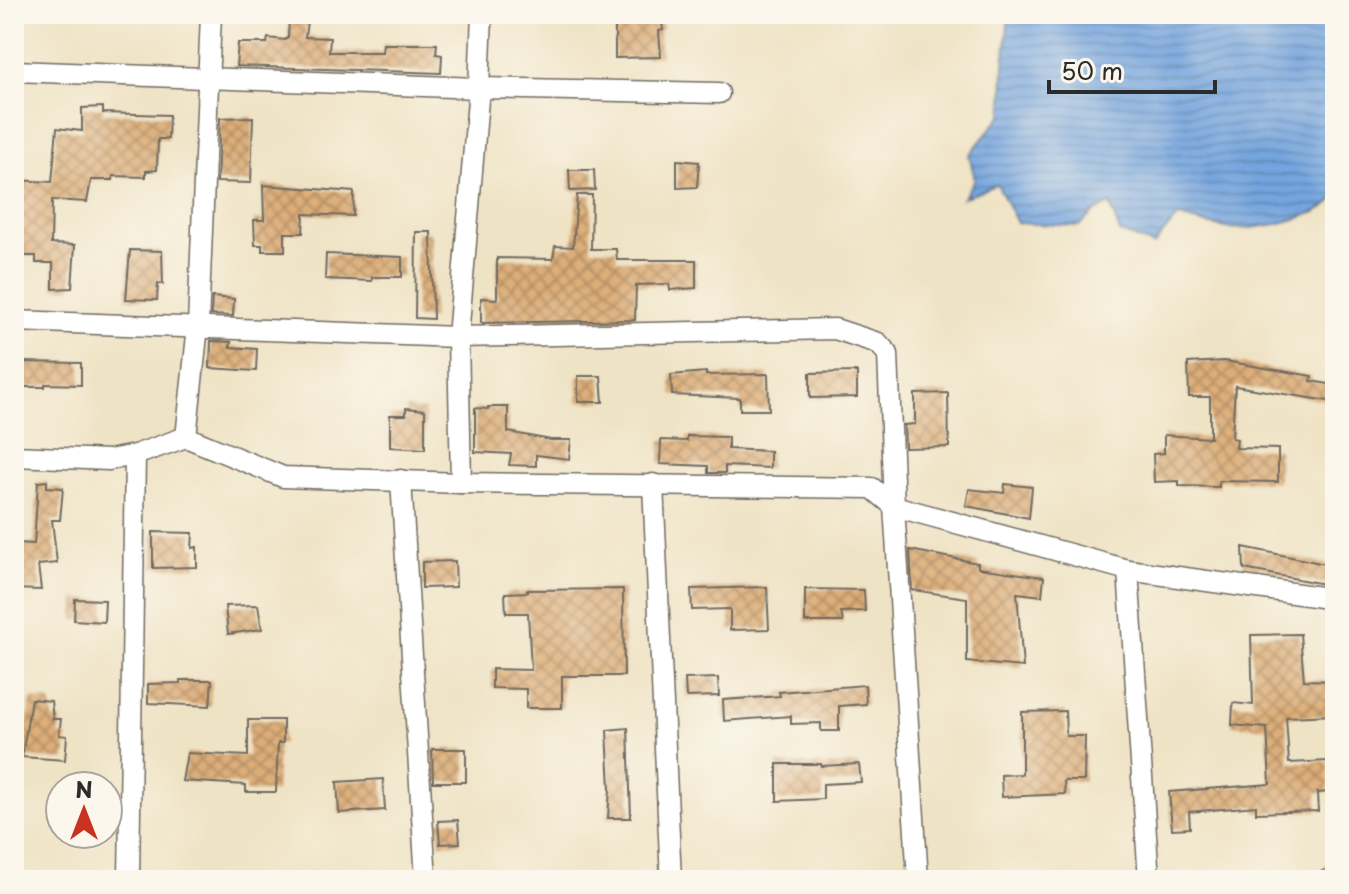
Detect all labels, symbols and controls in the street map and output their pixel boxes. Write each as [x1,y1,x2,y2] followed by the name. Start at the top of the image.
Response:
[1049,44,1215,94] scale bar
[1061,52,1123,88] text: 50 m
[44,770,124,850] north arrow
[75,772,93,805] text: N

